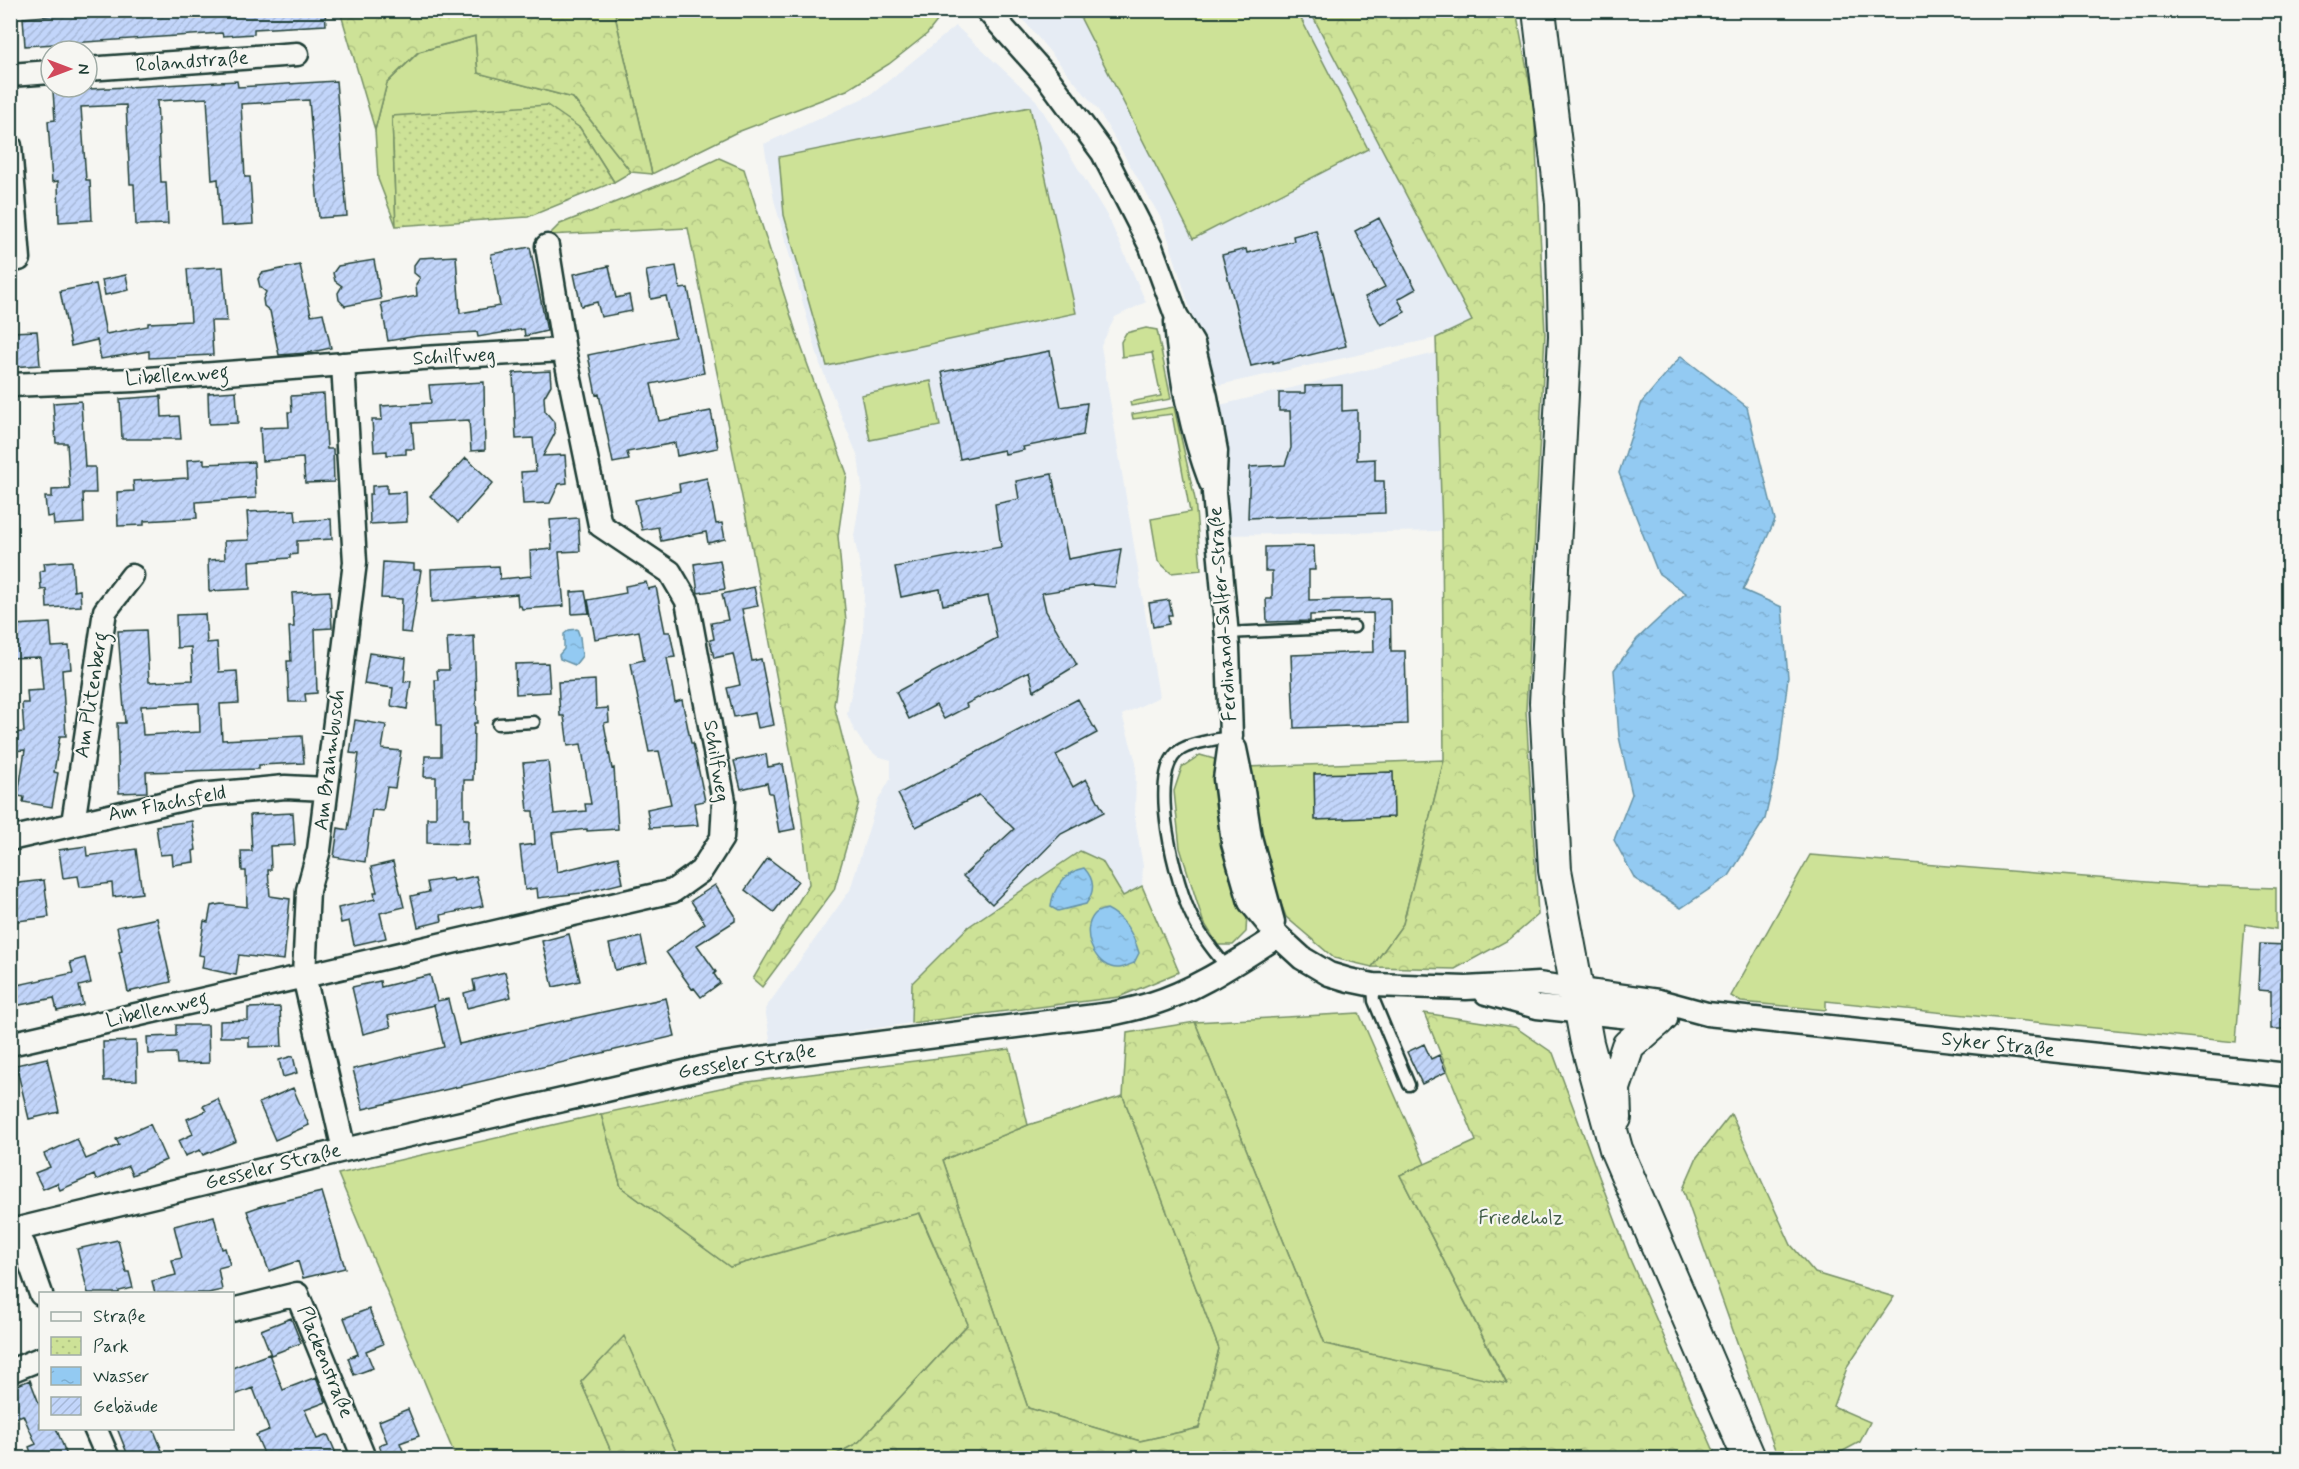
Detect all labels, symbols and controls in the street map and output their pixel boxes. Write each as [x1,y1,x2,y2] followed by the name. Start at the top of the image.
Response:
[39,39,99,99] north arrow
[135,45,249,79] street label: Rolandstraße
[72,64,93,74] text: N
[412,341,496,373] street label: Schilfweg
[124,359,230,395] street label: Libellenweg
[1202,506,1244,722] street label: Ferdinand-Salfer-Straße
[69,630,117,760] street label: Am Plitenberg
[308,688,352,832] street label: Am Brahmbusch
[696,718,736,804] street label: Schilfweg
[106,779,228,829] street label: Am Flachsfeld
[103,985,211,1037] street label: Libellenweg
[1940,1026,2056,1064] street label: Syker Straße
[676,1038,818,1086] street label: Gesseler Straße
[202,1137,344,1197] street label: Gesseler Straße
[1478,1205,1564,1232] park label: Friedeholz
[39,1292,234,1430] legend
[290,1302,360,1422] street label: Plackenstraße
[93,1305,146,1329] text: Straße
[93,1335,129,1359] text: Park
[93,1365,150,1389] text: Wasser
[93,1395,158,1419] text: Gebäude

